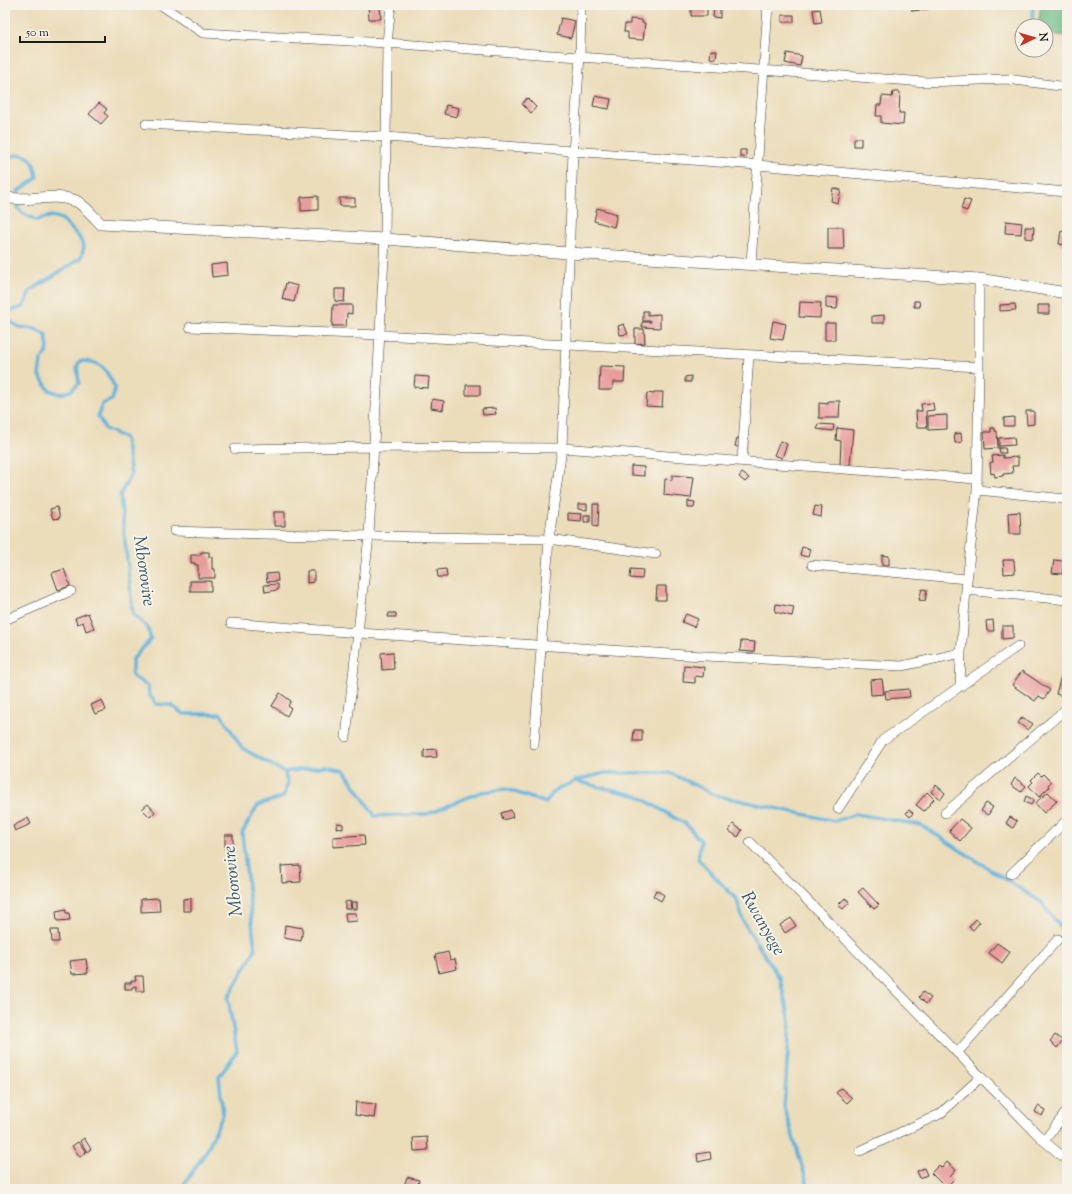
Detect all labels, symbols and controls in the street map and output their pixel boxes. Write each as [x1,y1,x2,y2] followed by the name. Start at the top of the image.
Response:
[20,18,105,44] scale bar
[1014,18,1054,58] north arrow
[25,24,49,42] text: 50 m
[1035,31,1051,43] text: N
[125,534,161,608] water label: Mborovire
[217,844,251,918] water label: Mborovire
[733,887,791,961] water label: Rwanyege

